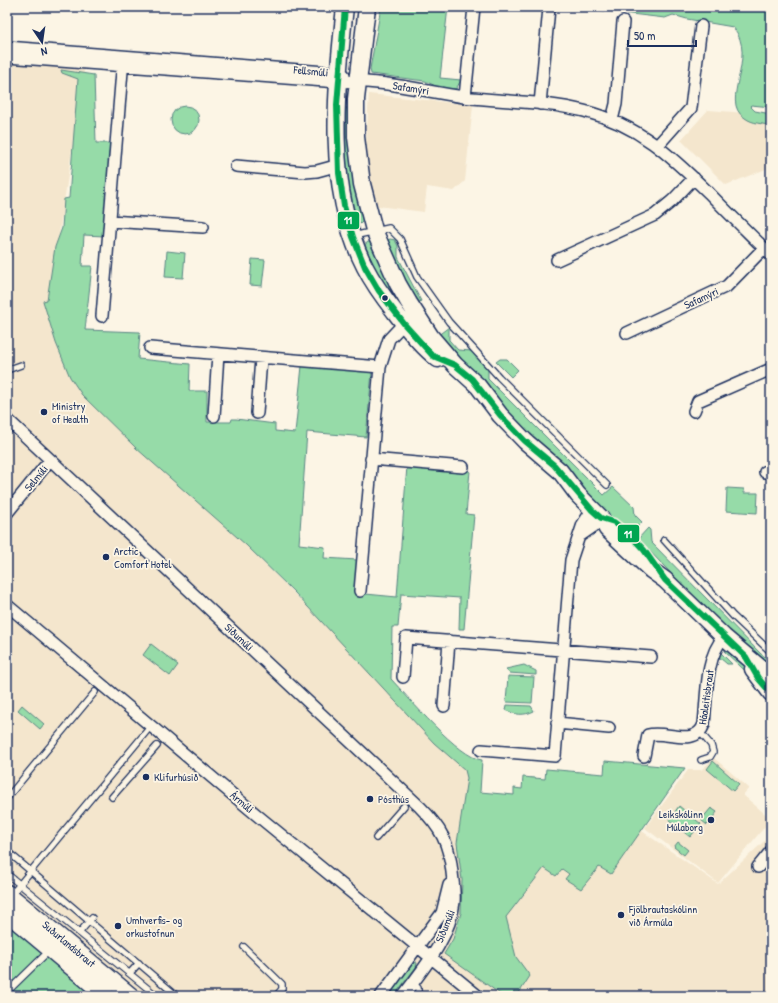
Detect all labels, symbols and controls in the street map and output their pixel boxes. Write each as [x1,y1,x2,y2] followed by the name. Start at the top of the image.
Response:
[22,22,62,62] north arrow
[628,22,696,48] scale bar
[634,27,655,44] text: 50 m
[40,44,49,59] text: N
[292,62,329,79] street label: Fellsmúli
[392,78,430,98] street label: Safamýri
[337,211,360,230] line badge: 11
[344,213,352,227] text: 11
[682,284,720,312] street label: Safamýri
[380,293,390,303] unlabelled marker
[52,399,88,426] place label: Ministry of Health
[39,407,49,417] marker: Ministry of Health
[21,462,51,494] street label: Selmúli
[617,524,640,543] line badge: 11
[624,527,632,541] text: 11
[114,544,172,571] place label: Arctic Comfort Hotel
[101,552,111,562] marker: Arctic Comfort Hotel
[222,620,256,654] street label: Síðumúli
[695,668,717,725] street label: Háaleitisbraut
[154,770,199,784] place label: Klifurhúsið
[141,772,151,782] marker: Klifurhúsið
[227,788,257,816] street label: Ármúli
[378,792,409,806] place label: Pósthús
[365,794,375,804] marker: Pósthús
[659,807,703,834] place label: Leikskólinn Múlaborg
[706,815,716,825] marker: Leikskólinn Múlaborg
[628,902,697,929] place label: Fjölbrautaskólinn við Ármúla
[432,907,458,945] street label: Síðumúli
[616,910,626,920] marker: Fjölbrautaskólinn við Ármúla
[126,913,182,940] place label: Umhverfis- og orkustofnun
[40,918,99,970] street label: Suðurlandsbraut
[113,921,123,931] marker: Umhverfis- og orkustofnun

